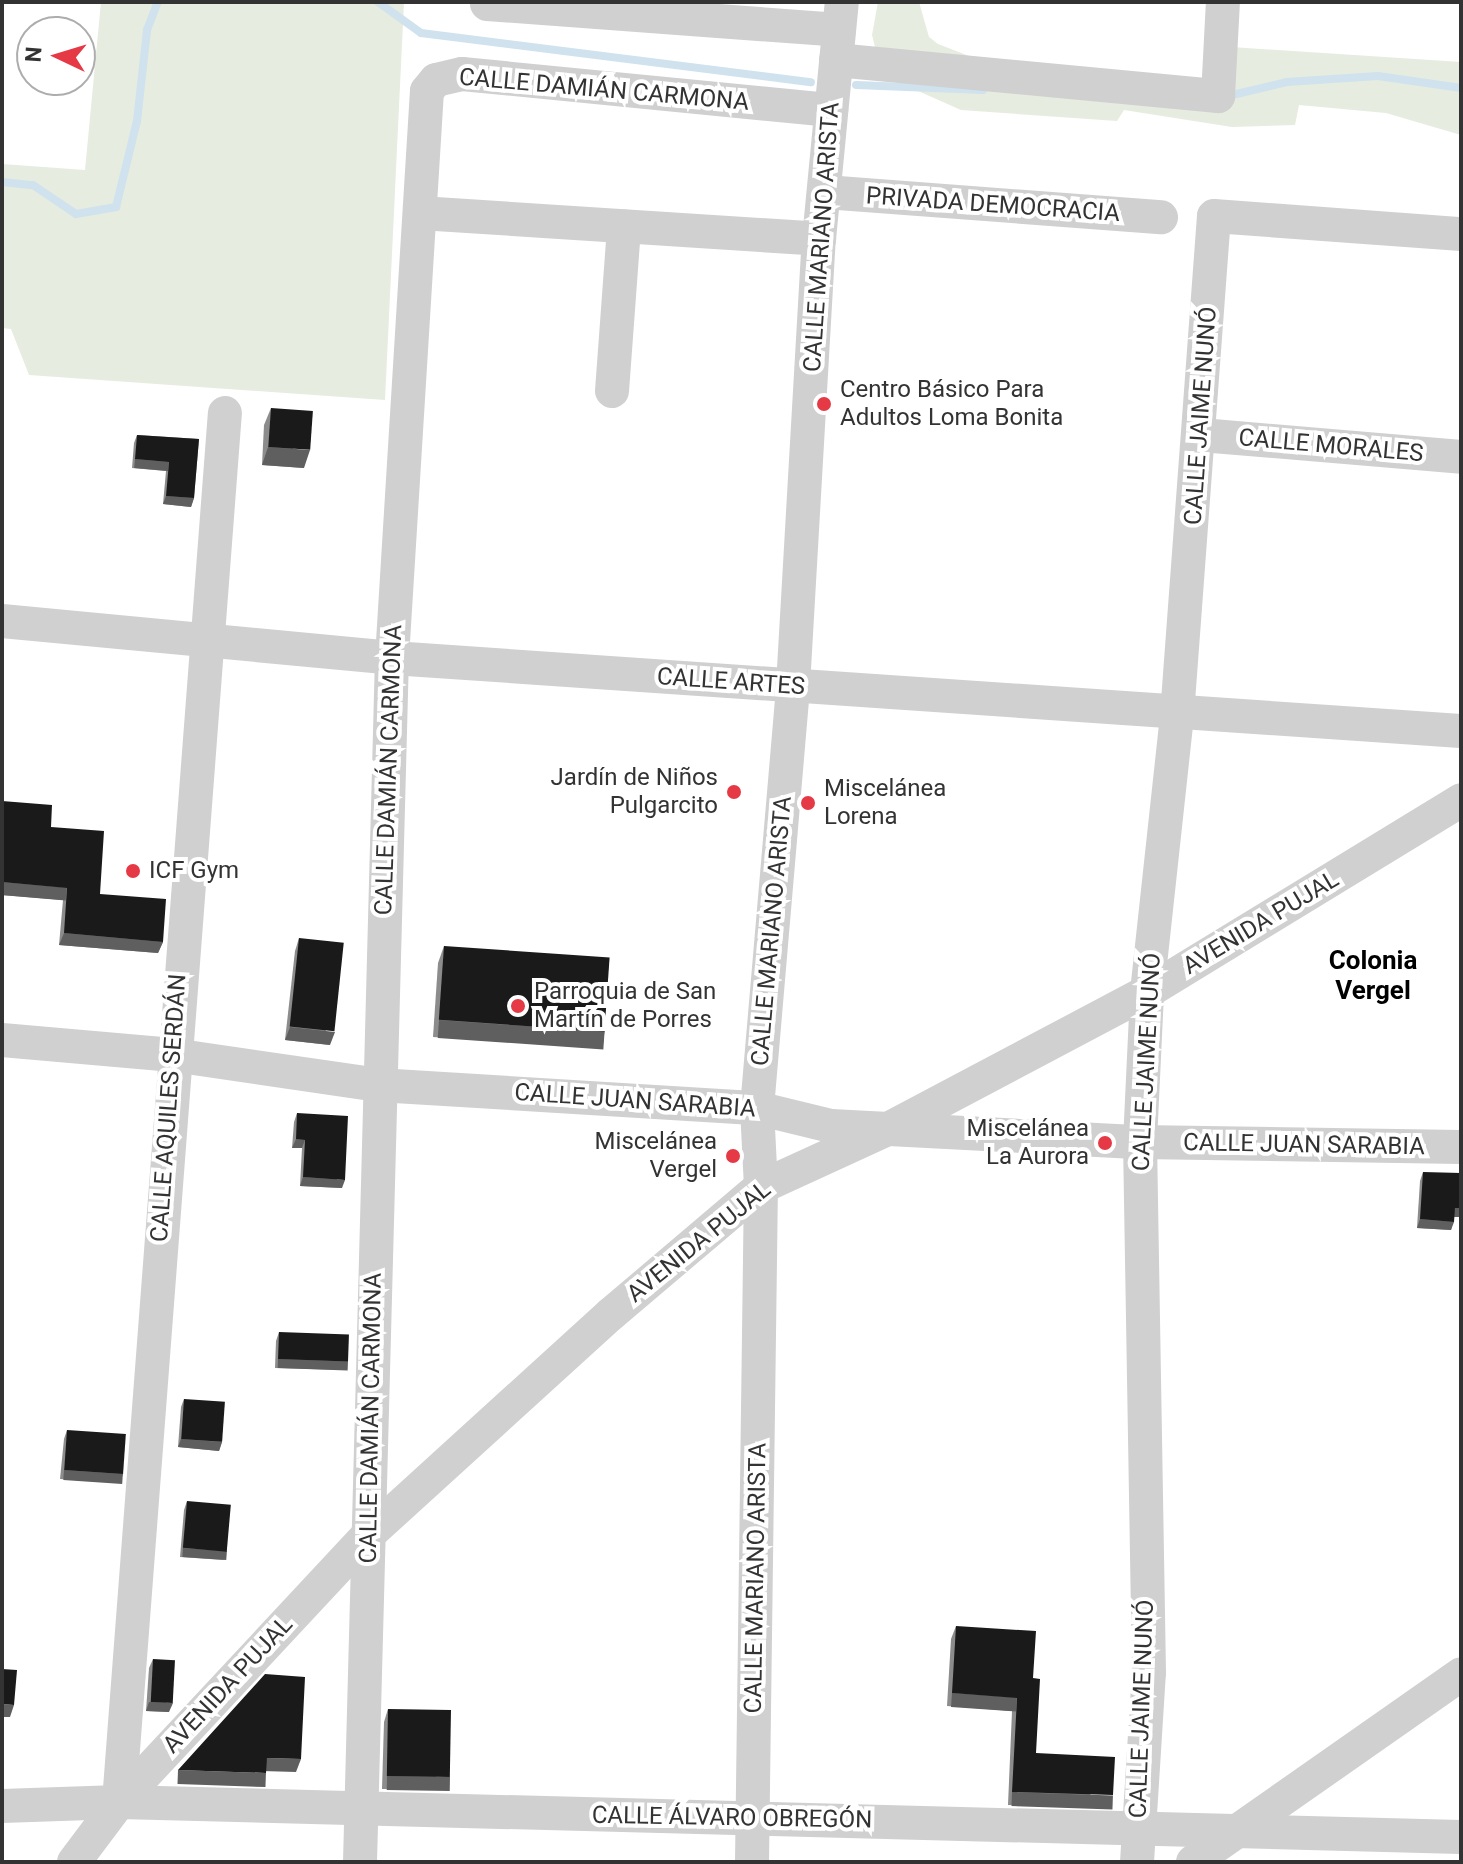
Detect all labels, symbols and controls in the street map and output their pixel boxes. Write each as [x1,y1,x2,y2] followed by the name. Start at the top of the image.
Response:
[16,16,96,96] north arrow
[21,46,47,63] text: N
[458,63,750,117] street label: CALLE DAMIÁN CARMONA
[798,101,846,373] street label: CALLE MARIANO ARISTA
[865,182,1121,228] street label: PRIVADA DEMOCRACIA
[1179,306,1223,526] street label: CALLE JAIME NUNÓ
[840,376,1063,432] place label: Centro Básico Para Adultos Loma Bonita
[815,395,833,413] marker: Centro Básico Para Adultos Loma Bonita
[1237,424,1425,468] street label: CALLE MORALES
[370,624,408,916] street label: CALLE DAMIÁN CARMONA
[656,662,806,702] street label: CALLE ARTES
[551,764,718,820] place label: Jardín de Niños Pulgarcito
[824,775,946,831] place label: Miscelánea Lorena
[725,783,743,801] marker: Jardín de Niños Pulgarcito
[799,794,817,812] marker: Miscelánea Lorena
[746,795,798,1067] street label: CALLE MARIANO ARISTA
[149,857,239,885] place label: ICF Gym
[124,862,142,880] marker: ICF Gym
[1178,865,1344,981] street label: AVENIDA PUJAL
[1329,945,1417,1006] district label: Colonia Vergel
[1127,952,1167,1172] street label: CALLE JAIME NUNÓ
[145,973,193,1243] street label: CALLE AQUILES SERDÁN
[534,978,716,1034] place label: Parroquia de San Martín de Porres
[509,997,527,1015] marker: Parroquia de San Martín de Porres
[513,1078,757,1124] street label: CALLE JUAN SARABIA
[967,1115,1089,1171] place label: Miscelánea La Aurora
[595,1128,717,1184] place label: Miscelánea Vergel
[1183,1128,1425,1162] street label: CALLE JUAN SARABIA
[1096,1134,1114,1152] marker: Miscelánea La Aurora
[724,1147,742,1165] marker: Miscelánea Vergel
[621,1175,777,1309] street label: AVENIDA PUJAL
[354,1272,388,1564] street label: CALLE DAMIÁN CARMONA
[739,1442,773,1714] street label: CALLE MARIANO ARISTA
[1124,1599,1160,1819] street label: CALLE JAIME NUNÓ
[157,1611,299,1759] street label: AVENIDA PUJAL
[592,1801,872,1835] street label: CALLE ÁLVARO OBREGÓN

